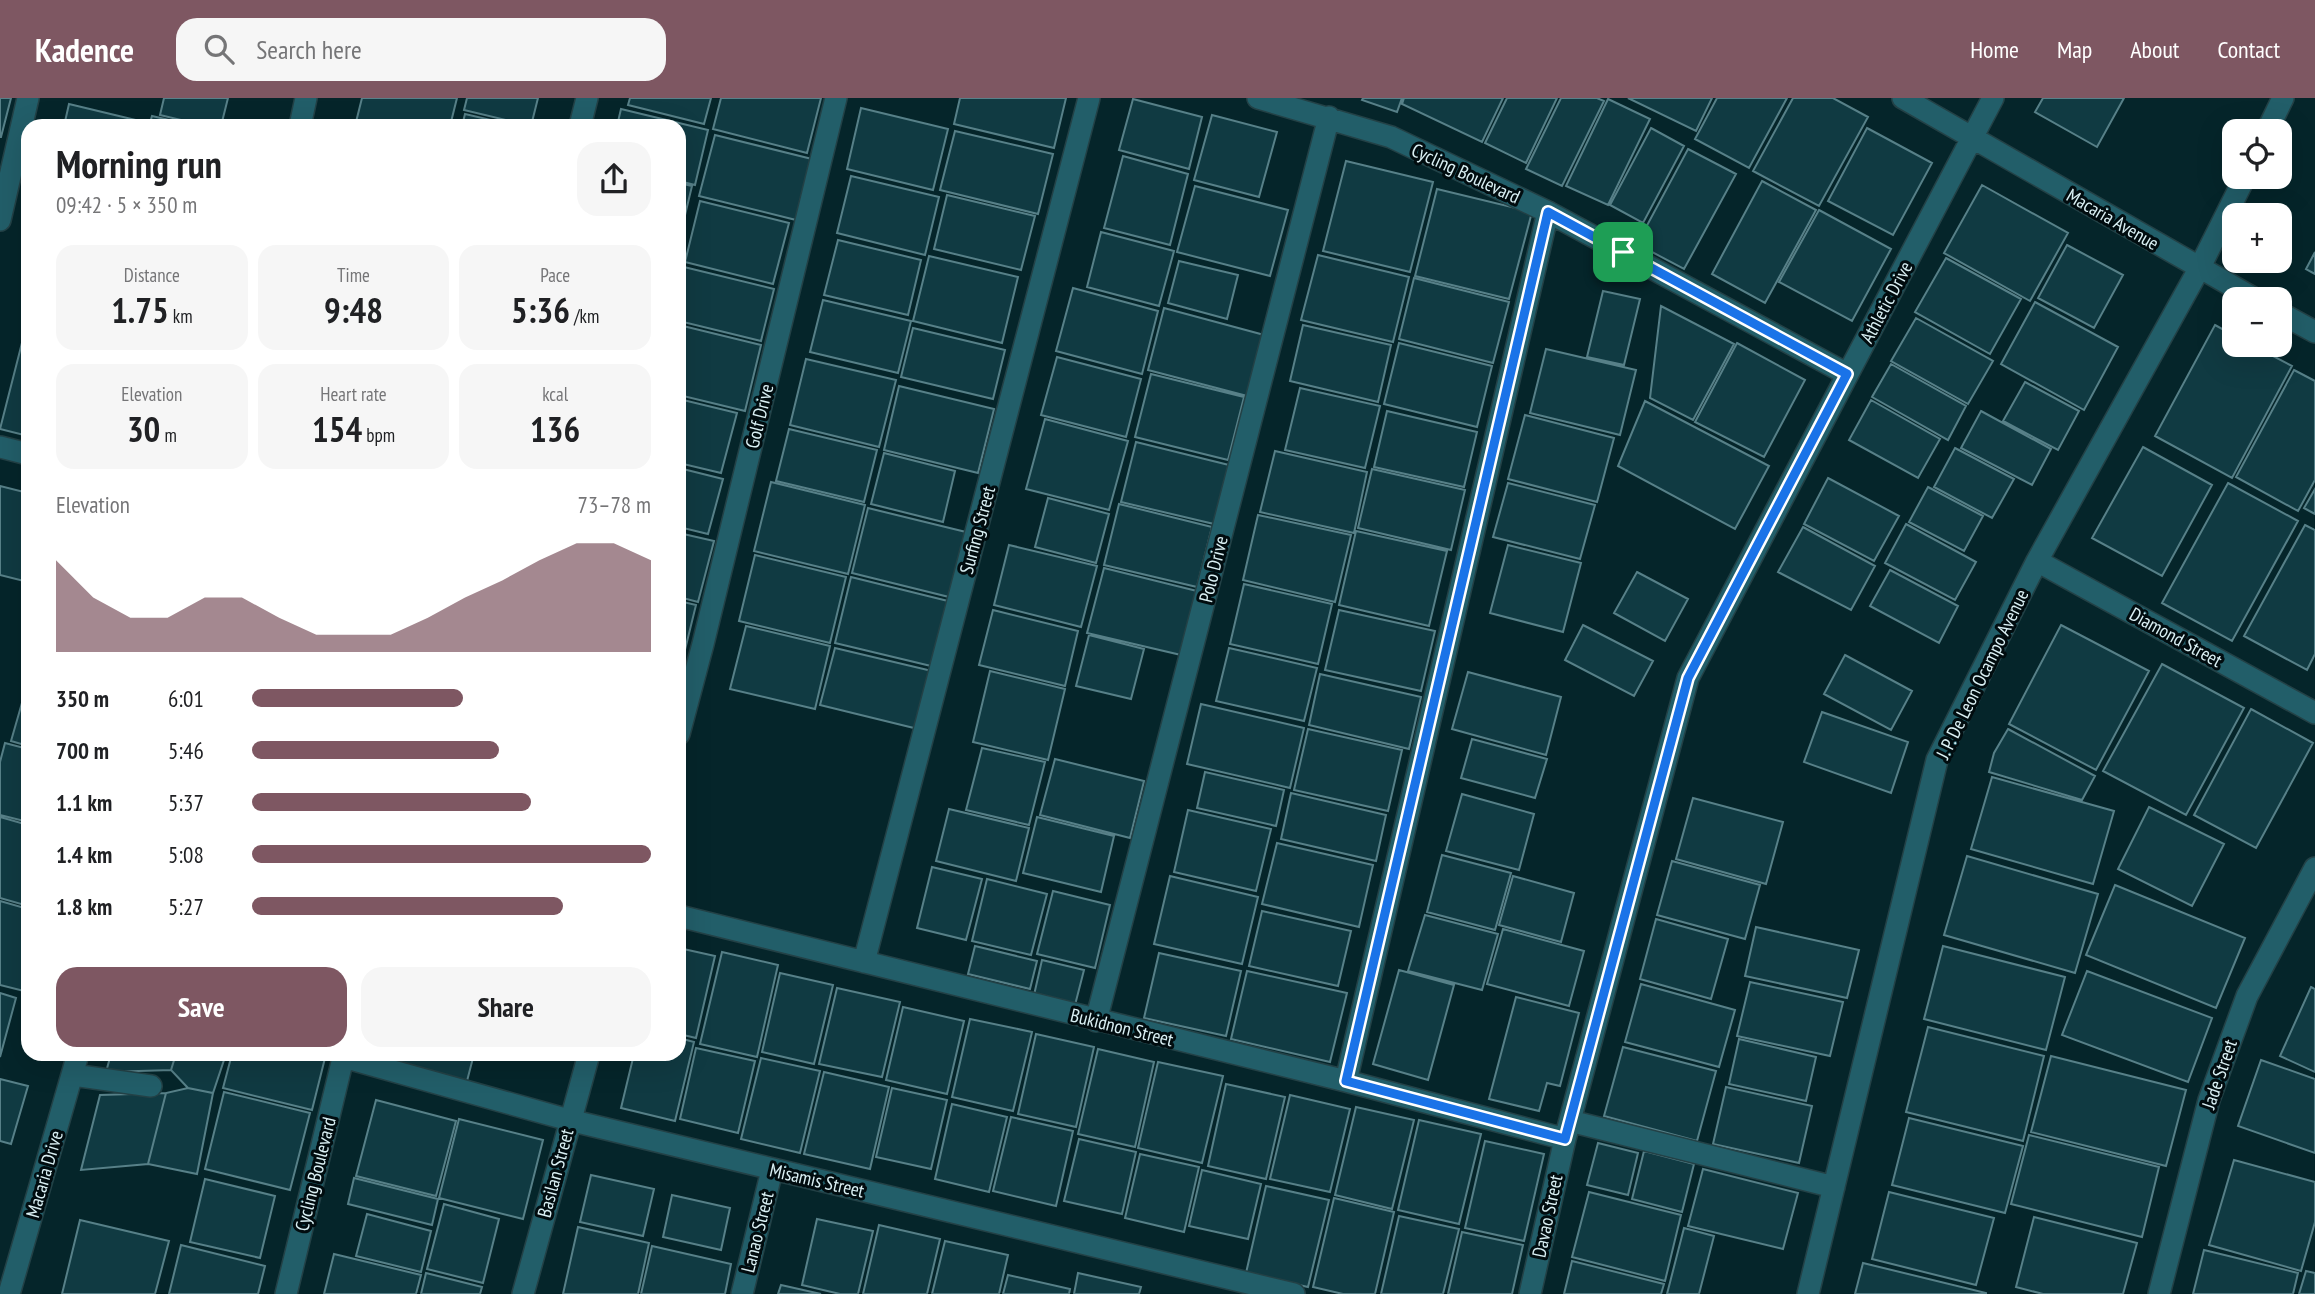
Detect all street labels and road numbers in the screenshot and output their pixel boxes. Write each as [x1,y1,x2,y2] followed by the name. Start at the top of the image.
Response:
[1408,137,1524,209] street label: Cycling Boulevard
[2063,183,2164,255] street label: Macaria Avenue
[1855,257,1918,347] street label: Athletic Drive
[739,381,779,451] street label: Golf Drive
[954,483,1000,576] street label: Surfing Street
[1193,533,1233,605] street label: Polo Drive
[1930,585,2034,764] street label: J. P. De Leon Ocampo Avenue
[2125,602,2227,673] street label: Diamond Street
[1068,1003,1177,1052] street label: Bukidnon Street
[2196,1036,2242,1113] street label: Jade Street
[289,1114,341,1234] street label: Cycling Boulevard
[532,1125,579,1220] street label: Basilan Street
[20,1128,68,1220] street label: Macaria Drive
[767,1157,867,1203] street label: Misamis Street
[1527,1172,1568,1260] street label: Davao Street
[735,1188,779,1275] street label: Lanao Street

